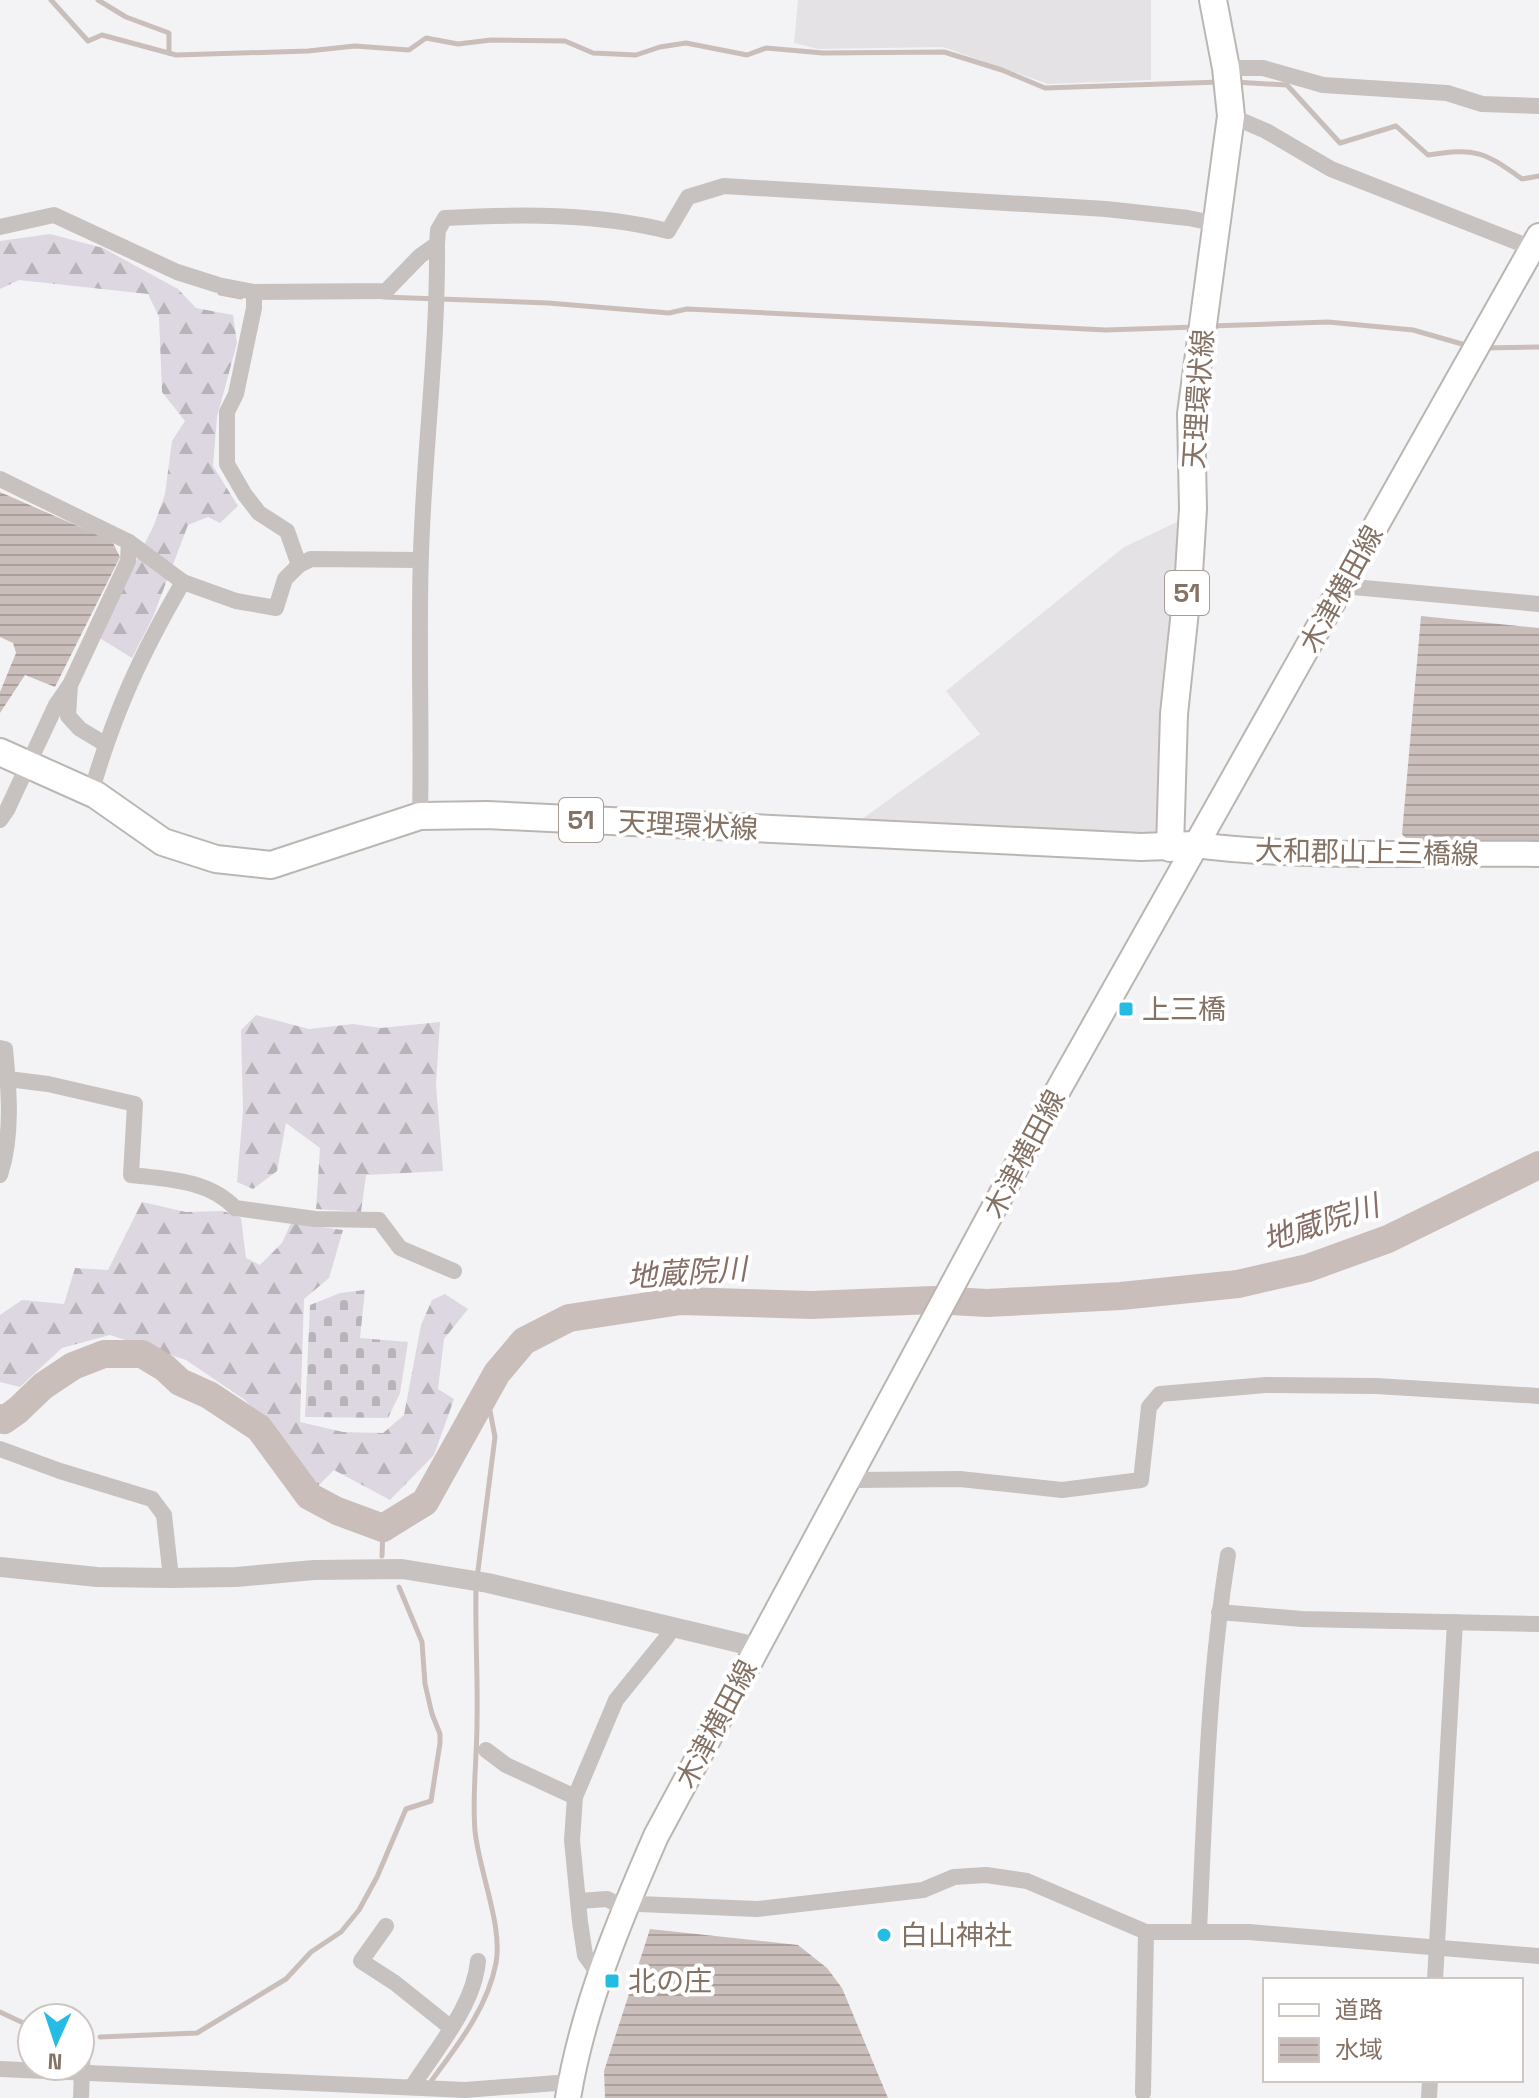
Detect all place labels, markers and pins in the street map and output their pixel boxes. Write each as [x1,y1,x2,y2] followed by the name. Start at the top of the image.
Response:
[1142,991,1226,1027] place label: 上三橋
[1117,1000,1135,1018] marker: 上三橋
[900,1917,1012,1953] place label: 白山神社
[875,1926,893,1944] marker: 白山神社
[628,1963,712,1999] place label: 北の庄
[603,1972,621,1990] marker: 北の庄

